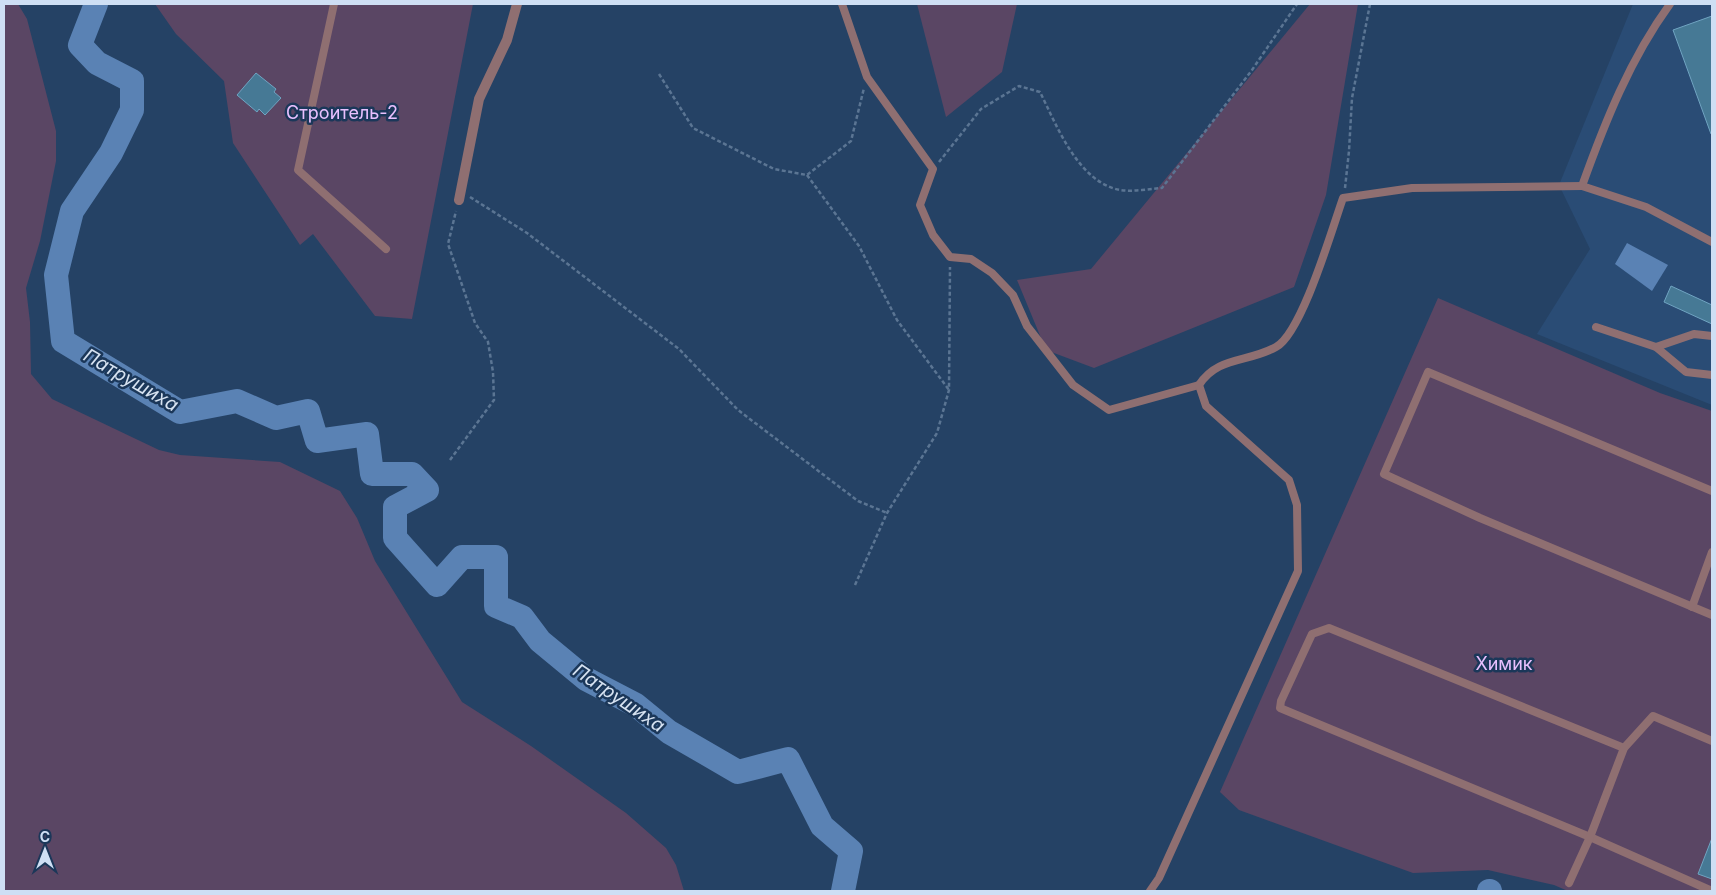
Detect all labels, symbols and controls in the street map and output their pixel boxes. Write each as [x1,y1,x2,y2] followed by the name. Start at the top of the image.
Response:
[286,102,398,123] park label: Строитель-2
[79,344,183,417] water label: Патрушиха
[1475,653,1533,674] park label: Химик
[569,659,670,737] water label: Патрушиха
[20,825,70,875] north arrow
[40,828,50,845] text: С

